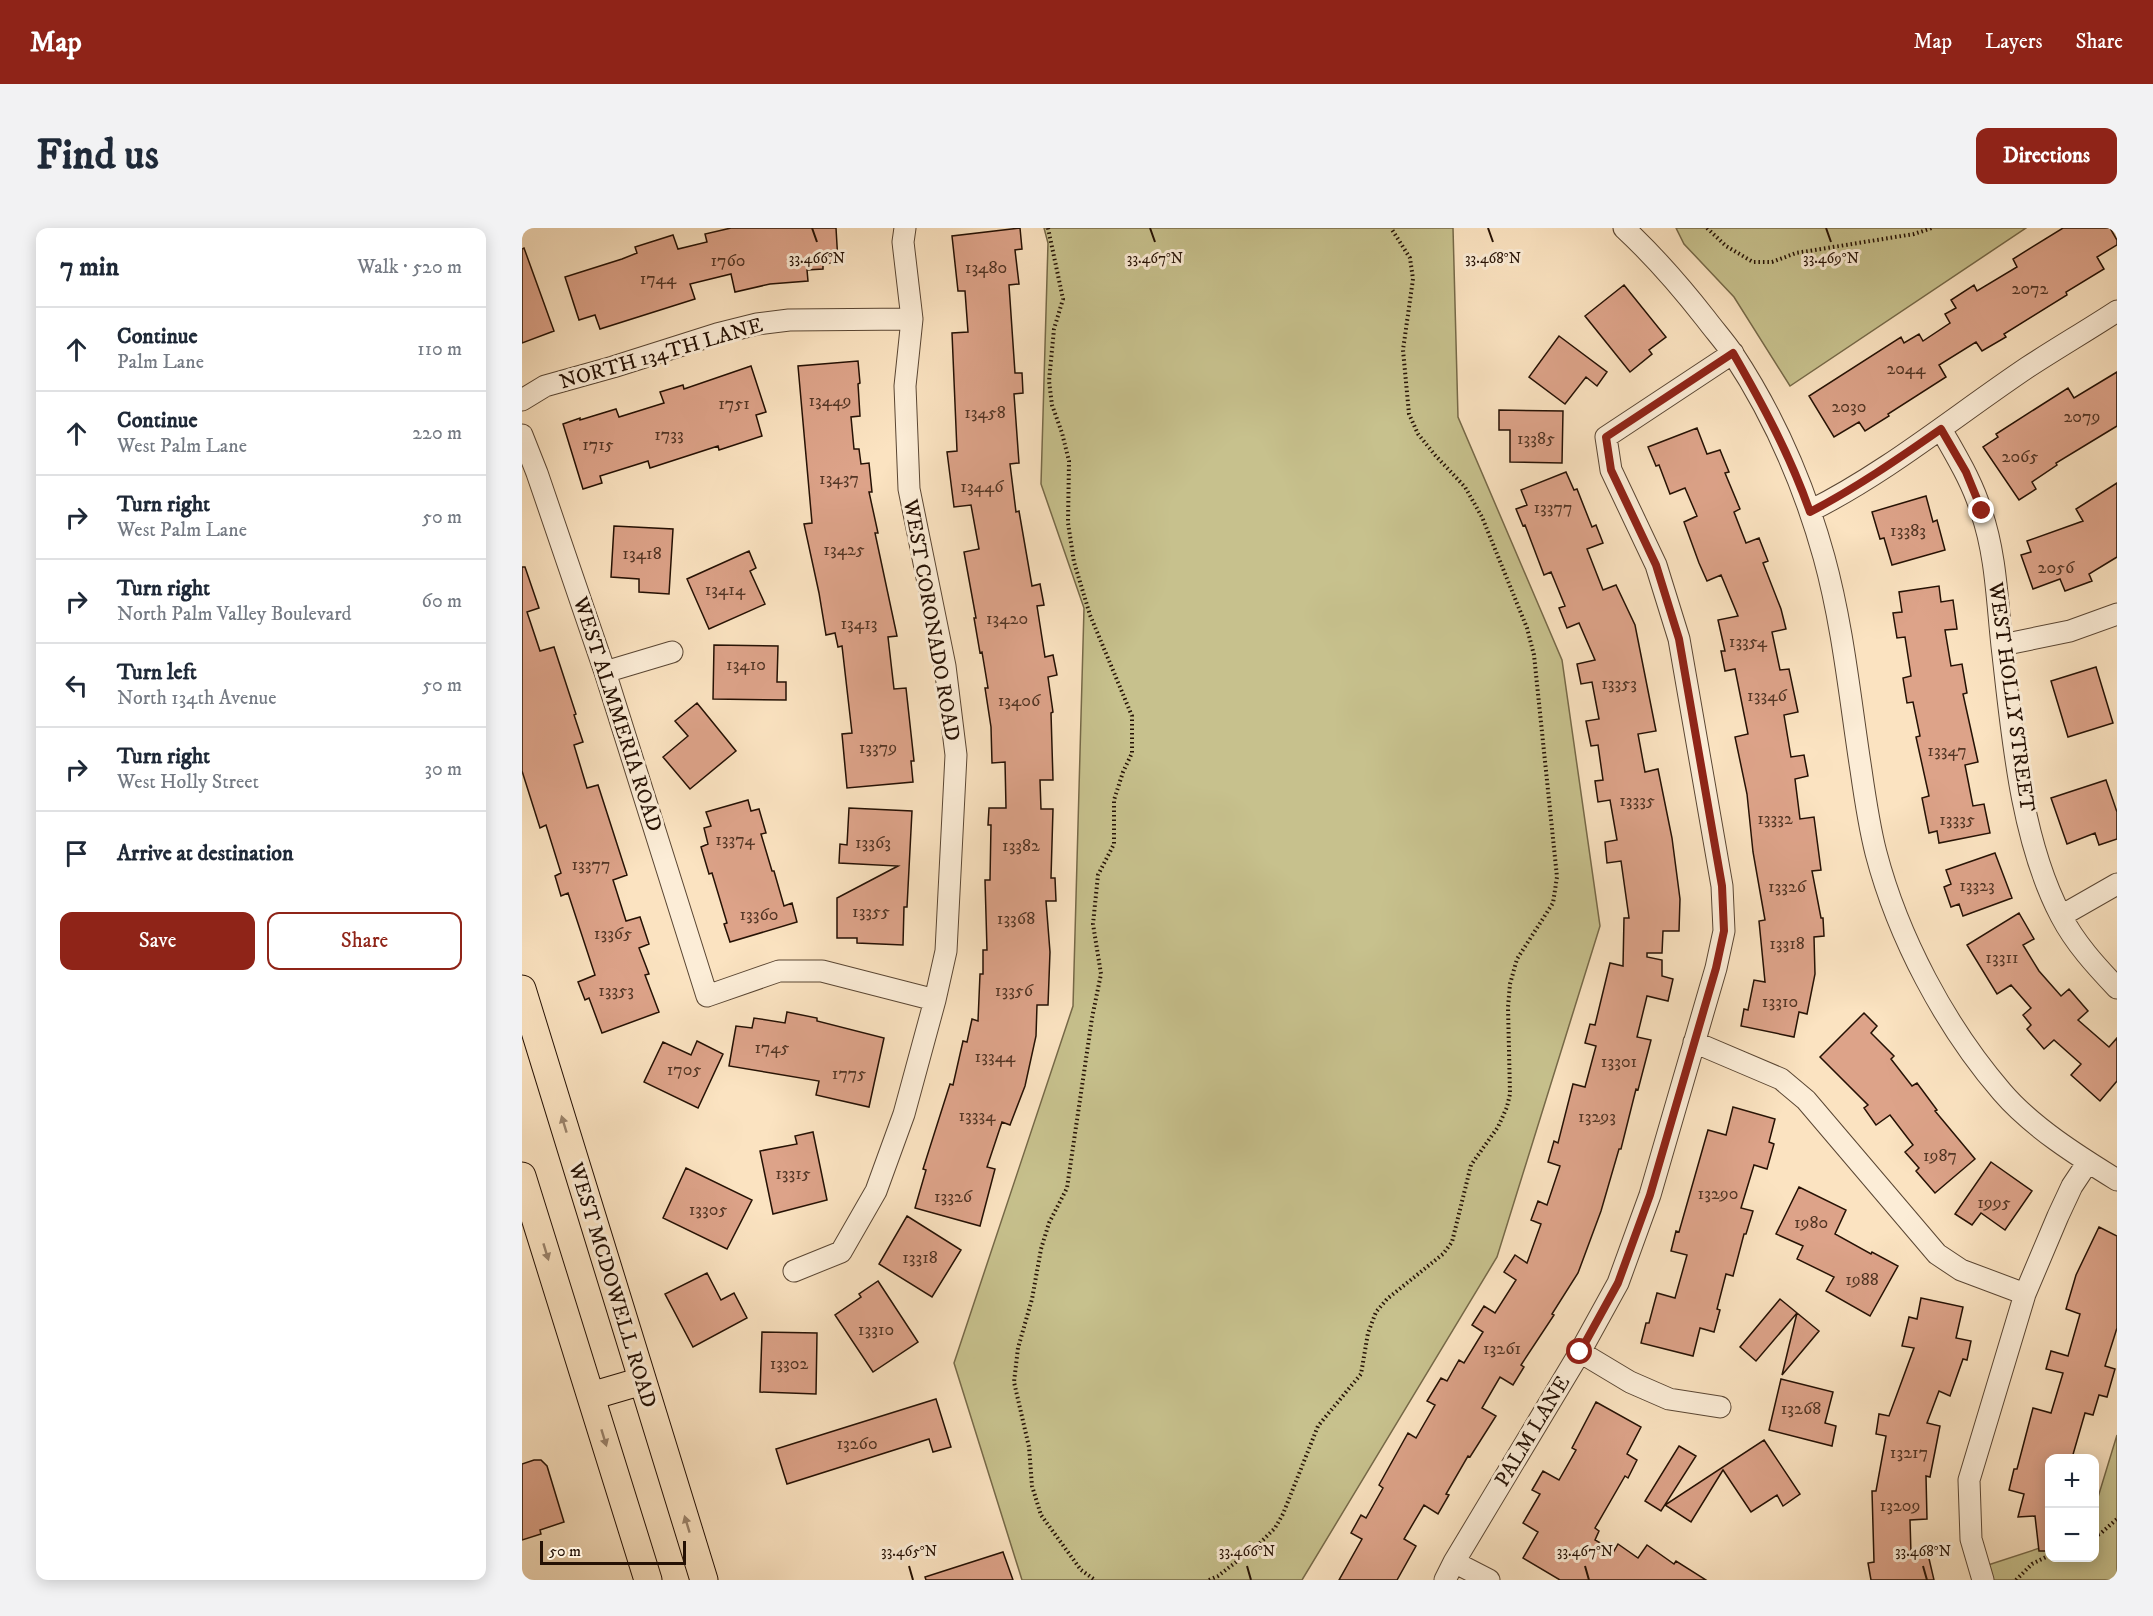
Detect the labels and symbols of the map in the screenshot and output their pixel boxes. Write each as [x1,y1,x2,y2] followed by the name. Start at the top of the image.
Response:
[789,249,845,268] text: 33.466°N
[1127,249,1183,268] text: 33.467°N
[1465,249,1521,268] text: 33.468°N
[1803,249,1859,268] text: 33.469°N
[710,250,746,272] house number: 1760
[965,257,1007,279] house number: 13480
[640,268,677,290] house number: 1744
[2012,278,2049,300] house number: 2072
[557,312,766,395] street label: NORTH 134TH LANE
[1886,358,1926,380] house number: 2044
[808,390,852,412] house number: 13449
[718,393,750,415] house number: 1751
[1832,396,1866,418] house number: 2030
[964,402,1006,424] house number: 13458
[2064,406,2101,428] house number: 2079
[654,424,684,446] house number: 1733
[1517,428,1555,450] house number: 13385
[582,434,614,456] house number: 1715
[2002,446,2038,468] house number: 2065
[819,468,859,490] house number: 13437
[960,476,1004,498] house number: 13446
[897,496,965,743] street label: WEST CORONADO ROAD
[1533,497,1573,519] house number: 13377
[1968,497,1994,523] route end
[1890,520,1926,542] house number: 13383
[823,539,865,561] house number: 13425
[622,543,662,565] house number: 13418
[2038,557,2075,579] house number: 2056
[705,579,746,601] house number: 13414
[1982,580,2040,814] street label: WEST HOLLY STREET
[566,593,667,835] street label: WEST ALMMERIA ROAD
[986,608,1028,630] house number: 13420
[840,613,878,635] house number: 13413
[1729,631,1768,653] house number: 13354
[726,654,766,676] house number: 13410
[1601,673,1637,695] house number: 13353
[1747,685,1788,707] house number: 13346
[998,690,1041,712] house number: 13406
[859,737,897,759] house number: 13379
[1927,740,1967,762] house number: 13347
[1619,790,1655,812] house number: 13335
[1757,808,1793,830] house number: 13332
[1939,809,1975,831] house number: 13335
[715,829,755,851] house number: 13374
[855,832,891,854] house number: 13363
[1002,835,1040,857] house number: 13382
[571,854,611,876] house number: 13377
[1959,875,1995,897] house number: 13323
[1768,876,1807,898] house number: 13326
[852,901,890,923] house number: 13355
[739,904,779,926] house number: 13360
[997,908,1035,930] house number: 13368
[594,923,632,945] house number: 13365
[1769,933,1805,955] house number: 13318
[1985,947,2019,969] house number: 13311
[598,980,634,1002] house number: 13353
[995,980,1034,1002] house number: 13356
[1762,991,1798,1013] house number: 13310
[755,1037,790,1059] house number: 1745
[975,1046,1016,1068] house number: 13344
[1601,1051,1637,1073] house number: 13301
[667,1059,701,1081] house number: 1705
[832,1063,866,1085] house number: 1775
[958,1105,996,1127] house number: 13334
[1578,1106,1616,1128] house number: 13293
[559,1115,568,1133] one-way arrow
[1923,1145,1957,1167] house number: 1987
[562,1159,662,1411] street label: WEST MCDOWELL ROAD
[775,1163,811,1185] house number: 13315
[1698,1183,1738,1205] house number: 13290
[934,1186,973,1208] house number: 13326
[1977,1192,2011,1214] house number: 1995
[689,1199,727,1221] house number: 13305
[1794,1212,1828,1234] house number: 1980
[542,1243,551,1261] one-way arrow
[902,1247,938,1269] house number: 13318
[1845,1269,1879,1291] house number: 1988
[858,1319,894,1341] house number: 13310
[1483,1338,1521,1360] house number: 13261
[1566,1338,1592,1364] route start
[770,1353,808,1375] house number: 13302
[1490,1371,1576,1492] street label: PALM LANE
[1781,1398,1821,1420] house number: 13268
[600,1429,609,1447] one-way arrow
[836,1433,878,1455] house number: 13260
[1890,1442,1928,1464] house number: 13217
[1880,1495,1920,1517] house number: 13209
[682,1515,691,1533] one-way arrow
[540,1538,686,1566] scale bar
[881,1542,937,1561] text: 33.465°N
[1219,1542,1275,1561] text: 33.466°N
[1557,1542,1613,1561] text: 33.467°N
[1895,1542,1951,1561] text: 33.468°N

